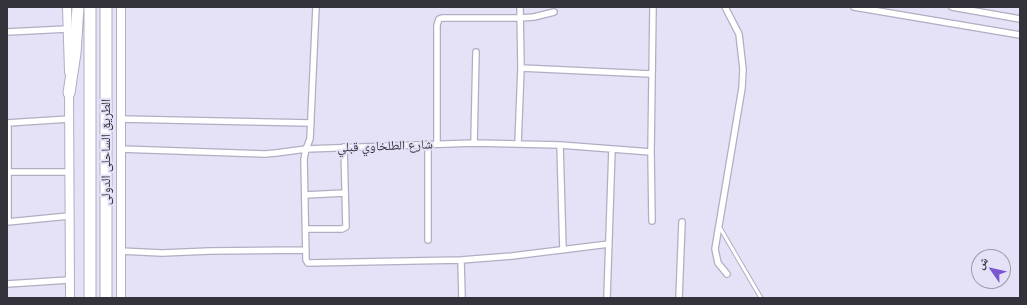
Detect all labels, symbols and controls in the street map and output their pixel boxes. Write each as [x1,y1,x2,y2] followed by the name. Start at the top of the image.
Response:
[98,99,114,205] street label: الطريق الساحلى الدولى
[337,137,433,155] street label: شارع الطلخاوي قبلي
[971,249,1011,289] north arrow
[974,255,990,271] text: ش

